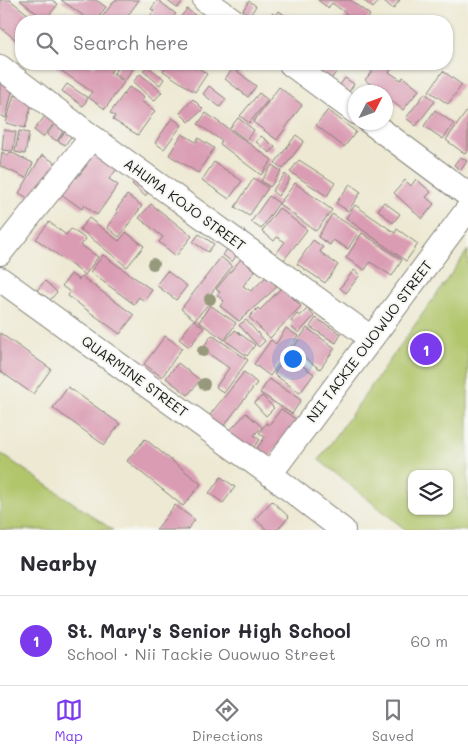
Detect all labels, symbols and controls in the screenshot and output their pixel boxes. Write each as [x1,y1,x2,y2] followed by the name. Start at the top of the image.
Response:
[15,15,453,70] search box
[33,29,61,57] icon: search
[73,30,189,55] text: Search here
[348,85,393,130] north arrow
[120,154,250,255] street label: AHUMA KOJO STREET
[302,256,436,426] street label: NII TACKIE OUOWUO STREET
[410,330,442,368] pin: 1
[78,331,192,421] street label: QUARMINE STREET
[280,346,306,372] your location
[408,470,453,515] map controls
[408,470,453,515] button: layers
[20,549,97,576] text: Nearby
[67,618,351,643] text: St. Mary's Senior High School
[32,630,40,651] text: 1
[411,630,448,651] text: 60 m
[67,643,336,664] text: School · Nii Tackie Ouowuo Street
[54,696,83,745] tab: Map
[192,696,263,745] tab: Directions
[372,696,414,745] tab: Saved

